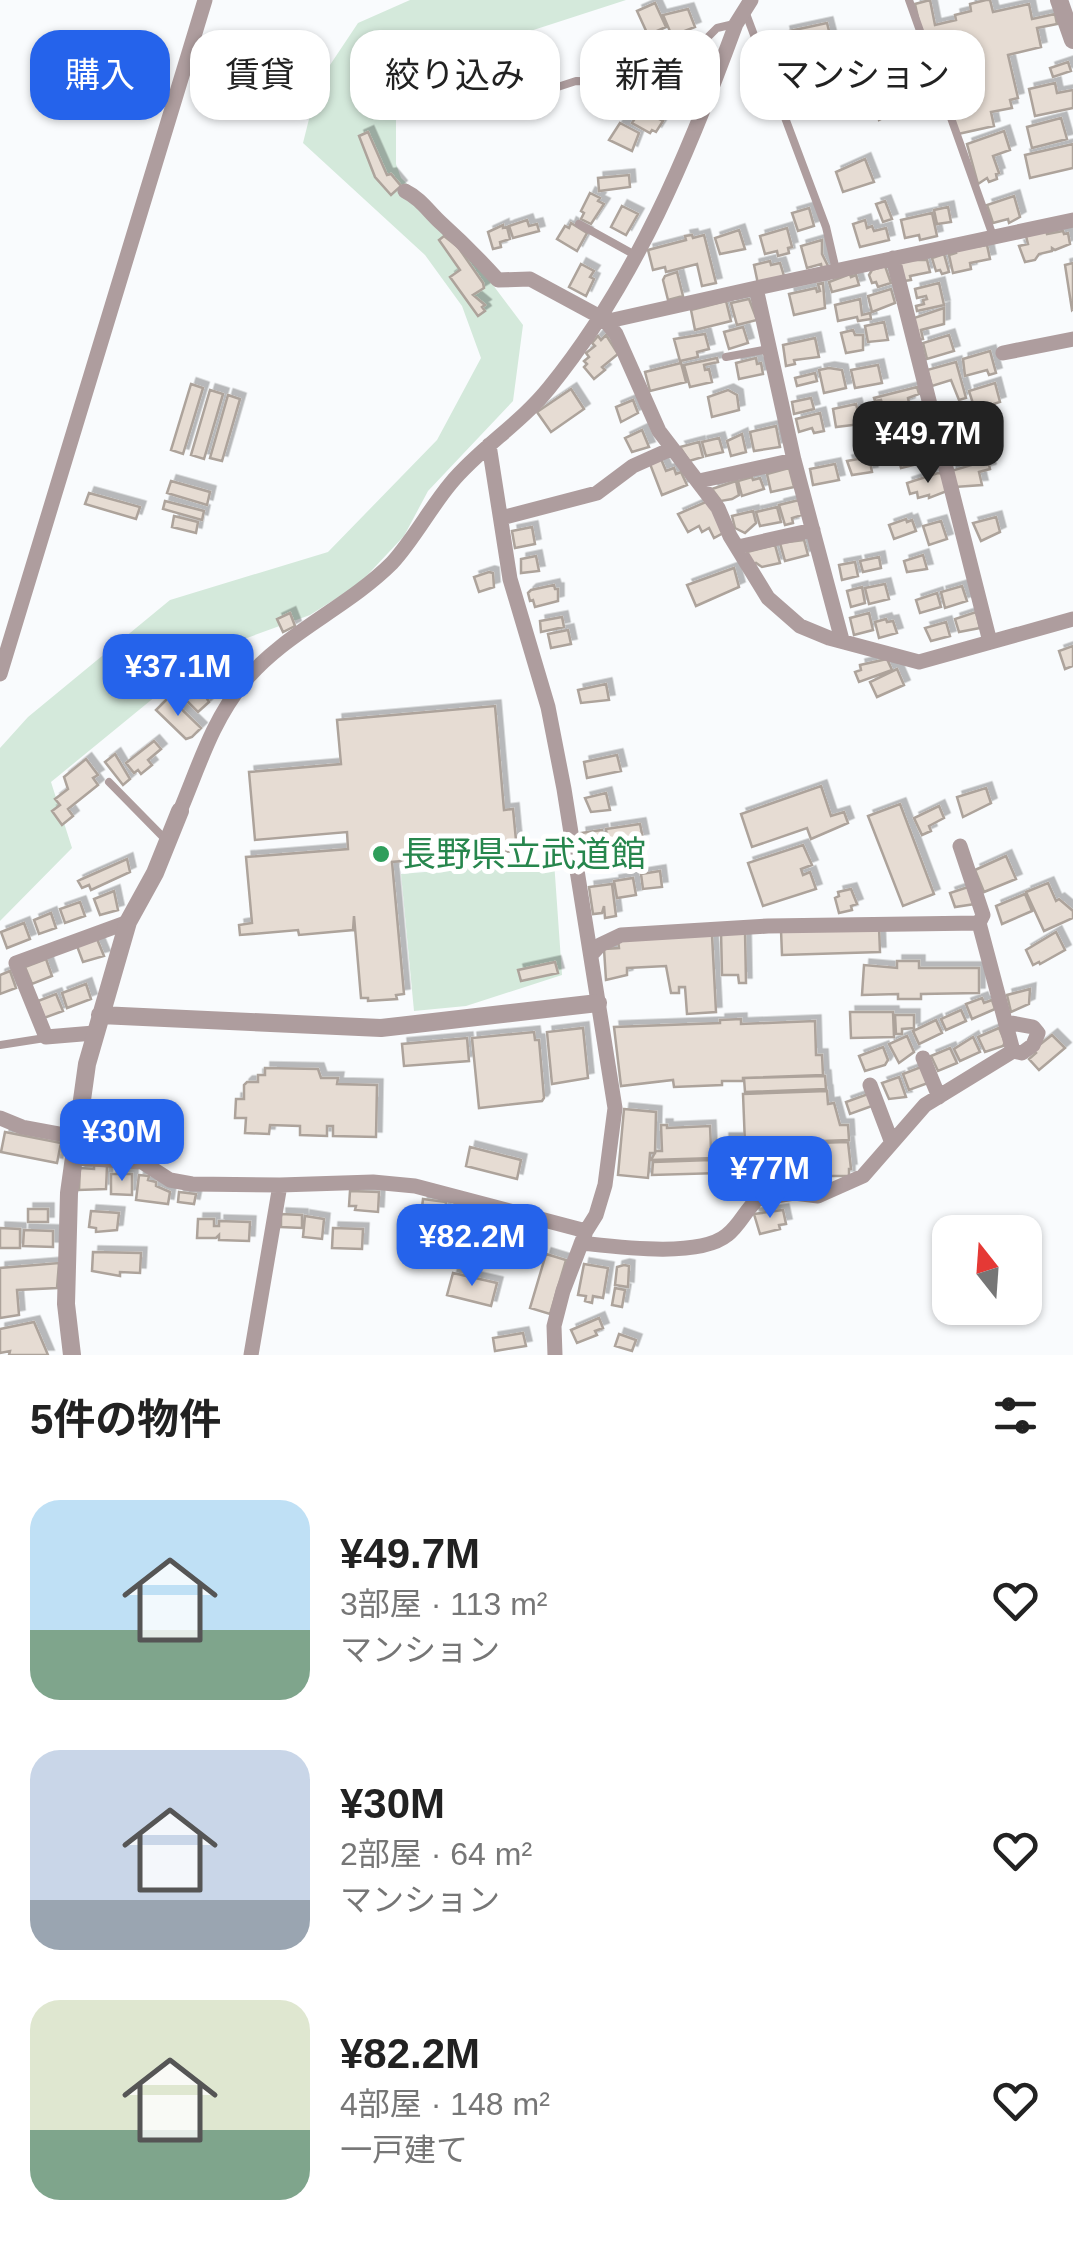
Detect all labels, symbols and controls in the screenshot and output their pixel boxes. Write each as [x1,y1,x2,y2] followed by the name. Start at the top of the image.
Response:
[30,30,170,120] chip: 購入
[190,30,330,120] chip: 賃貸
[350,30,560,120] chip: 絞り込み
[580,30,720,120] chip: 新着
[740,30,985,120] chip: マンション
[847,401,1009,486] pin: ¥49.7M
[875,415,981,451] text: ¥49.7M
[97,634,259,719] pin: ¥37.1M
[125,648,231,684] text: ¥37.1M
[401,834,646,873] place label: 長野県立武道館
[370,843,392,865] marker: 長野県立武道館
[63,1099,181,1184] pin: ¥30M
[82,1113,162,1149] text: ¥30M
[711,1136,829,1221] pin: ¥77M
[730,1150,810,1186] text: ¥77M
[391,1204,553,1289] pin: ¥82.2M
[932,1215,1042,1325] north arrow
[932,1215,1042,1325] map controls
[419,1218,525,1254] text: ¥82.2M
[988,1388,1043,1443] icon: filters
[30,1396,221,1443] text: 5件の物件
[340,1530,480,1577] text: ¥49.7M
[110,1540,230,1660] icon: home
[988,1573,1043,1628] icon: heart
[340,1586,547,1622] text: 3部屋 · 113 m²
[340,1632,500,1668] text: マンション
[340,1780,445,1827] text: ¥30M
[110,1790,230,1910] icon: home
[988,1823,1043,1878] icon: heart
[340,1836,532,1872] text: 2部屋 · 64 m²
[340,1882,500,1918] text: マンション
[340,2030,480,2077] text: ¥82.2M
[110,2040,230,2160] icon: home
[988,2073,1043,2128] icon: heart
[340,2086,550,2122] text: 4部屋 · 148 m²
[340,2132,468,2168] text: 一戸建て

